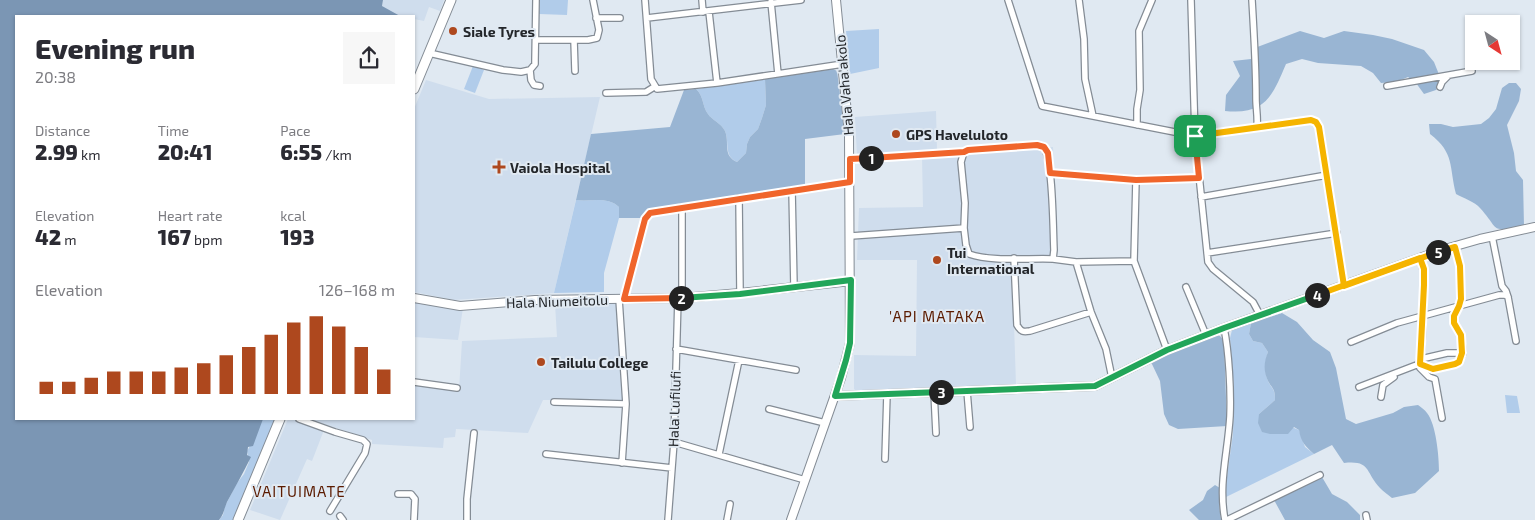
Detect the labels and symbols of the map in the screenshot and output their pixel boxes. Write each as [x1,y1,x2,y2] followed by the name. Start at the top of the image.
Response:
[1465,15,1520,70] north arrow
[463,23,535,40] place label: Siale Tyres
[447,25,459,37] marker: Siale Tyres
[831,34,857,136] street label: Hala Vaha'akolo
[1174,115,1216,157] pin
[906,126,1008,143] place label: GPS Haveluloto
[890,128,902,140] marker: GPS Haveluloto
[858,146,884,170] pin: 1
[510,159,611,176] place label: Vaiola Hospital
[492,160,506,174] marker: Vaiola Hospital
[1426,240,1450,264] pin: 5
[947,244,1035,277] place label: Tui International
[931,254,943,266] marker: Tui International
[1304,282,1330,308] pin: 4
[668,286,694,310] pin: 2
[506,291,608,311] street label: Hala Niumeitolu
[889,307,985,325] district label: 'API MATAKA
[551,354,648,371] place label: Tailulu College
[535,356,547,368] marker: Tailulu College
[664,371,684,447] street label: Hala Lufilufi
[928,380,954,404] pin: 3
[252,482,346,500] district label: VAITUIMATE

